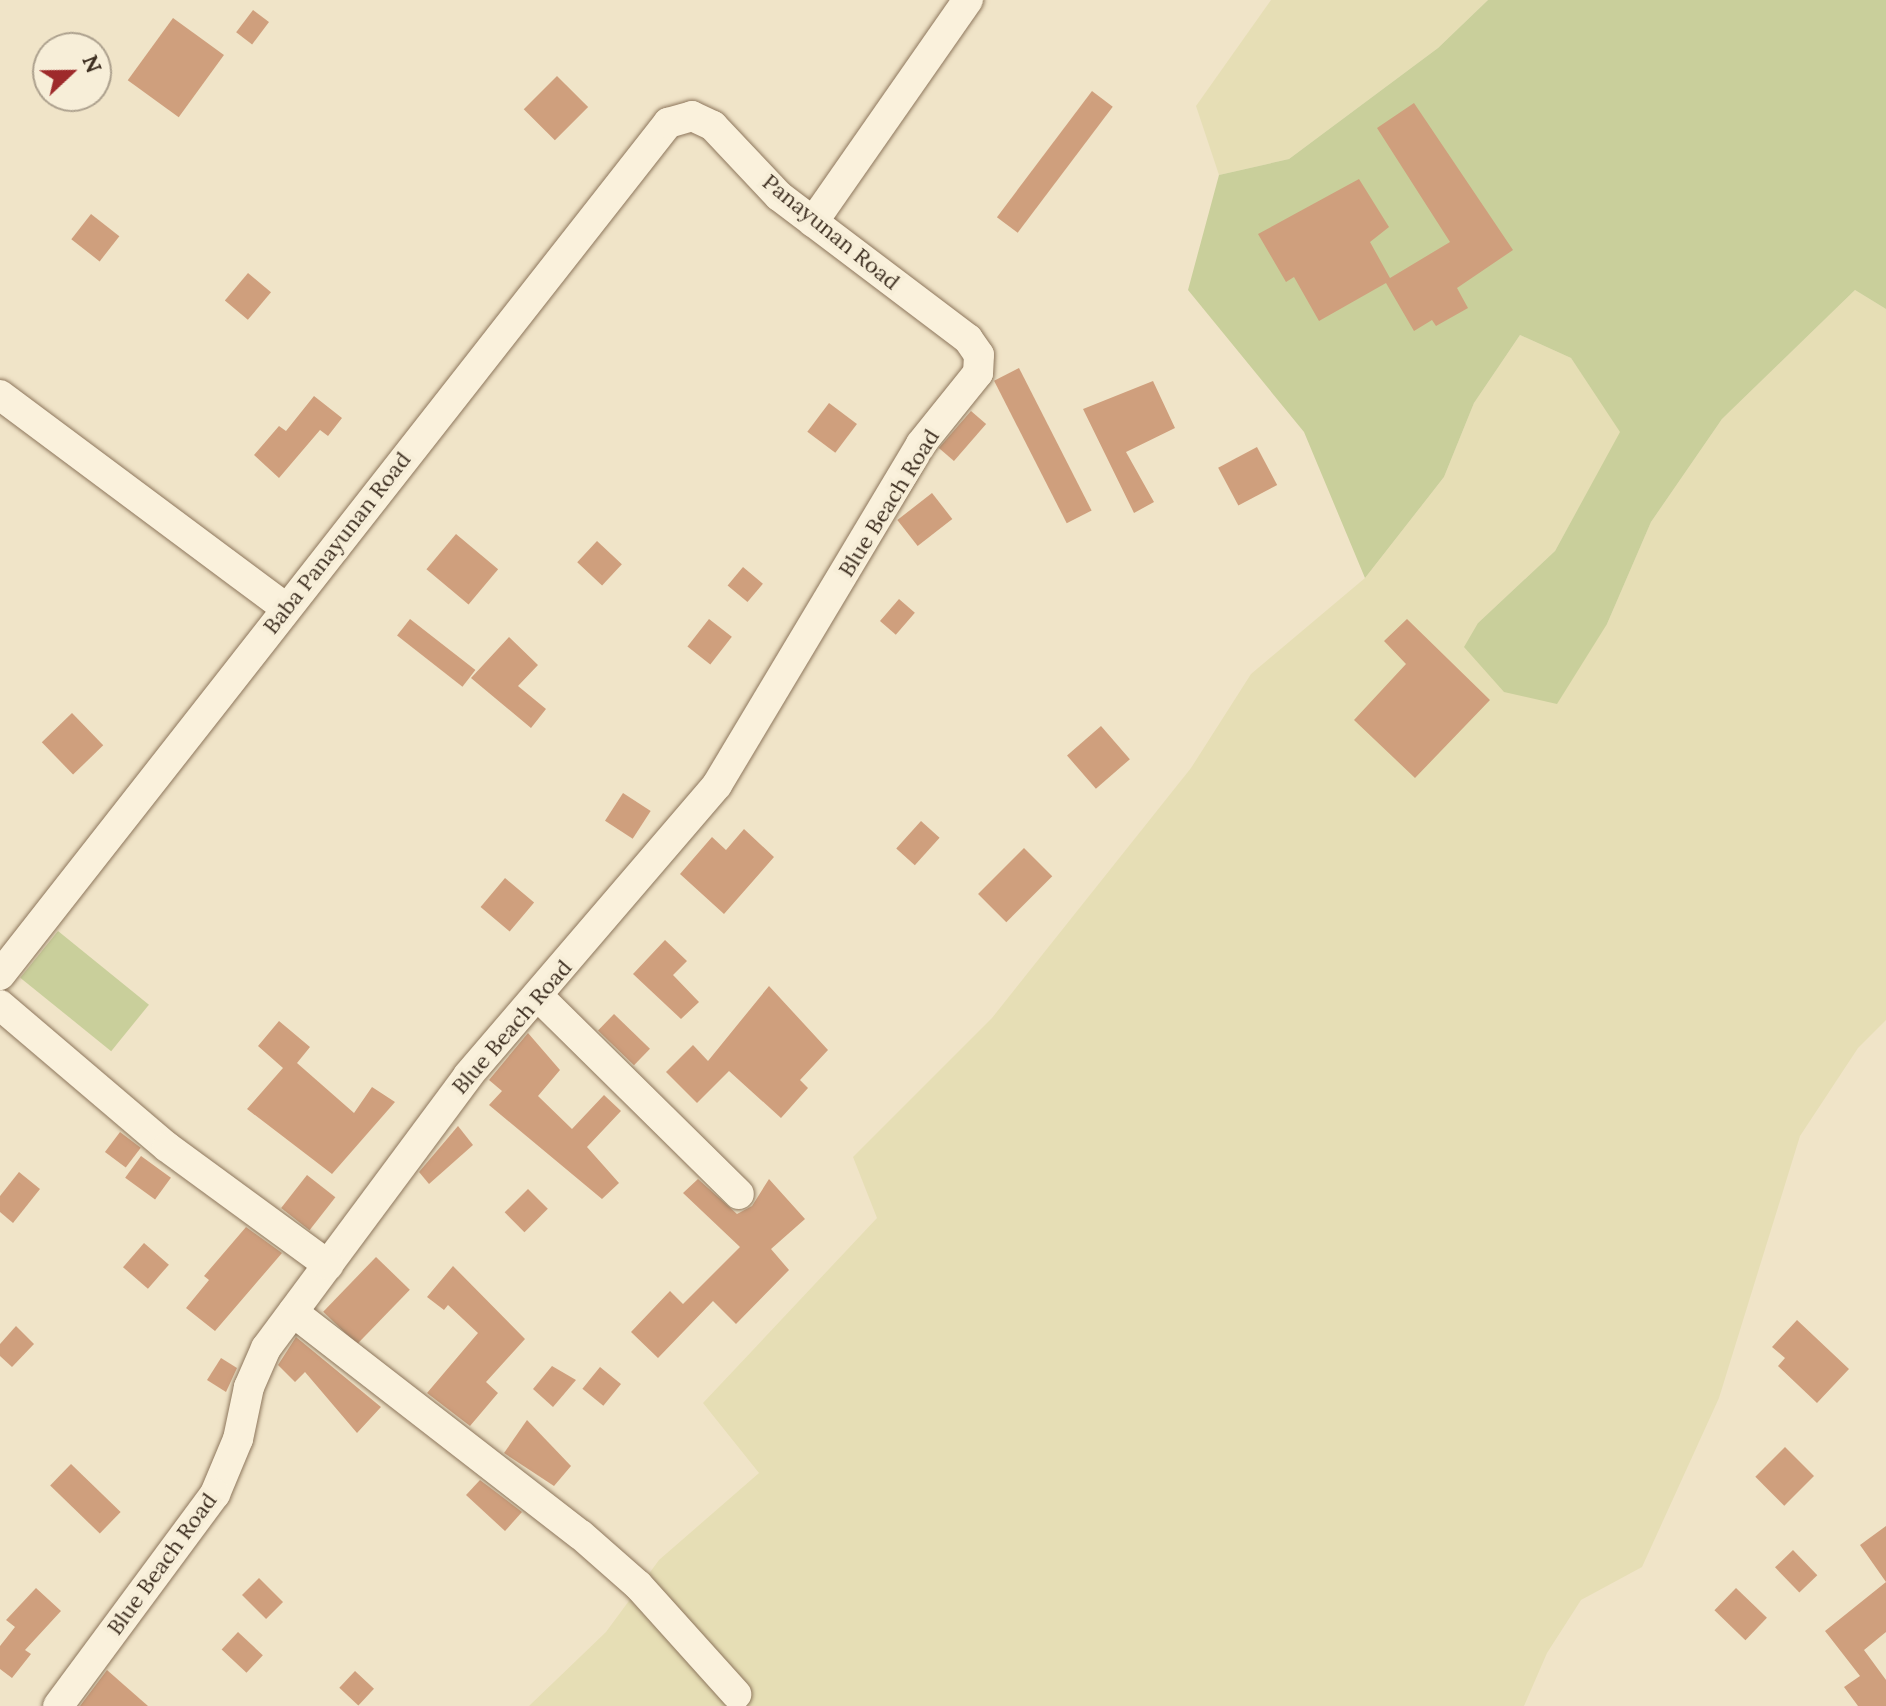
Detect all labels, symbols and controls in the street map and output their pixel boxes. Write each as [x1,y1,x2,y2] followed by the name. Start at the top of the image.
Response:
[32,32,112,112] north arrow
[76,51,109,77] text: N
[757,169,905,295] street label: Panayunan Road
[833,424,945,582] street label: Blue Beach Road
[258,447,416,639] street label: Baba Panayunan Road
[447,955,577,1099] street label: Blue Beach Road
[102,1488,222,1640] street label: Blue Beach Road

